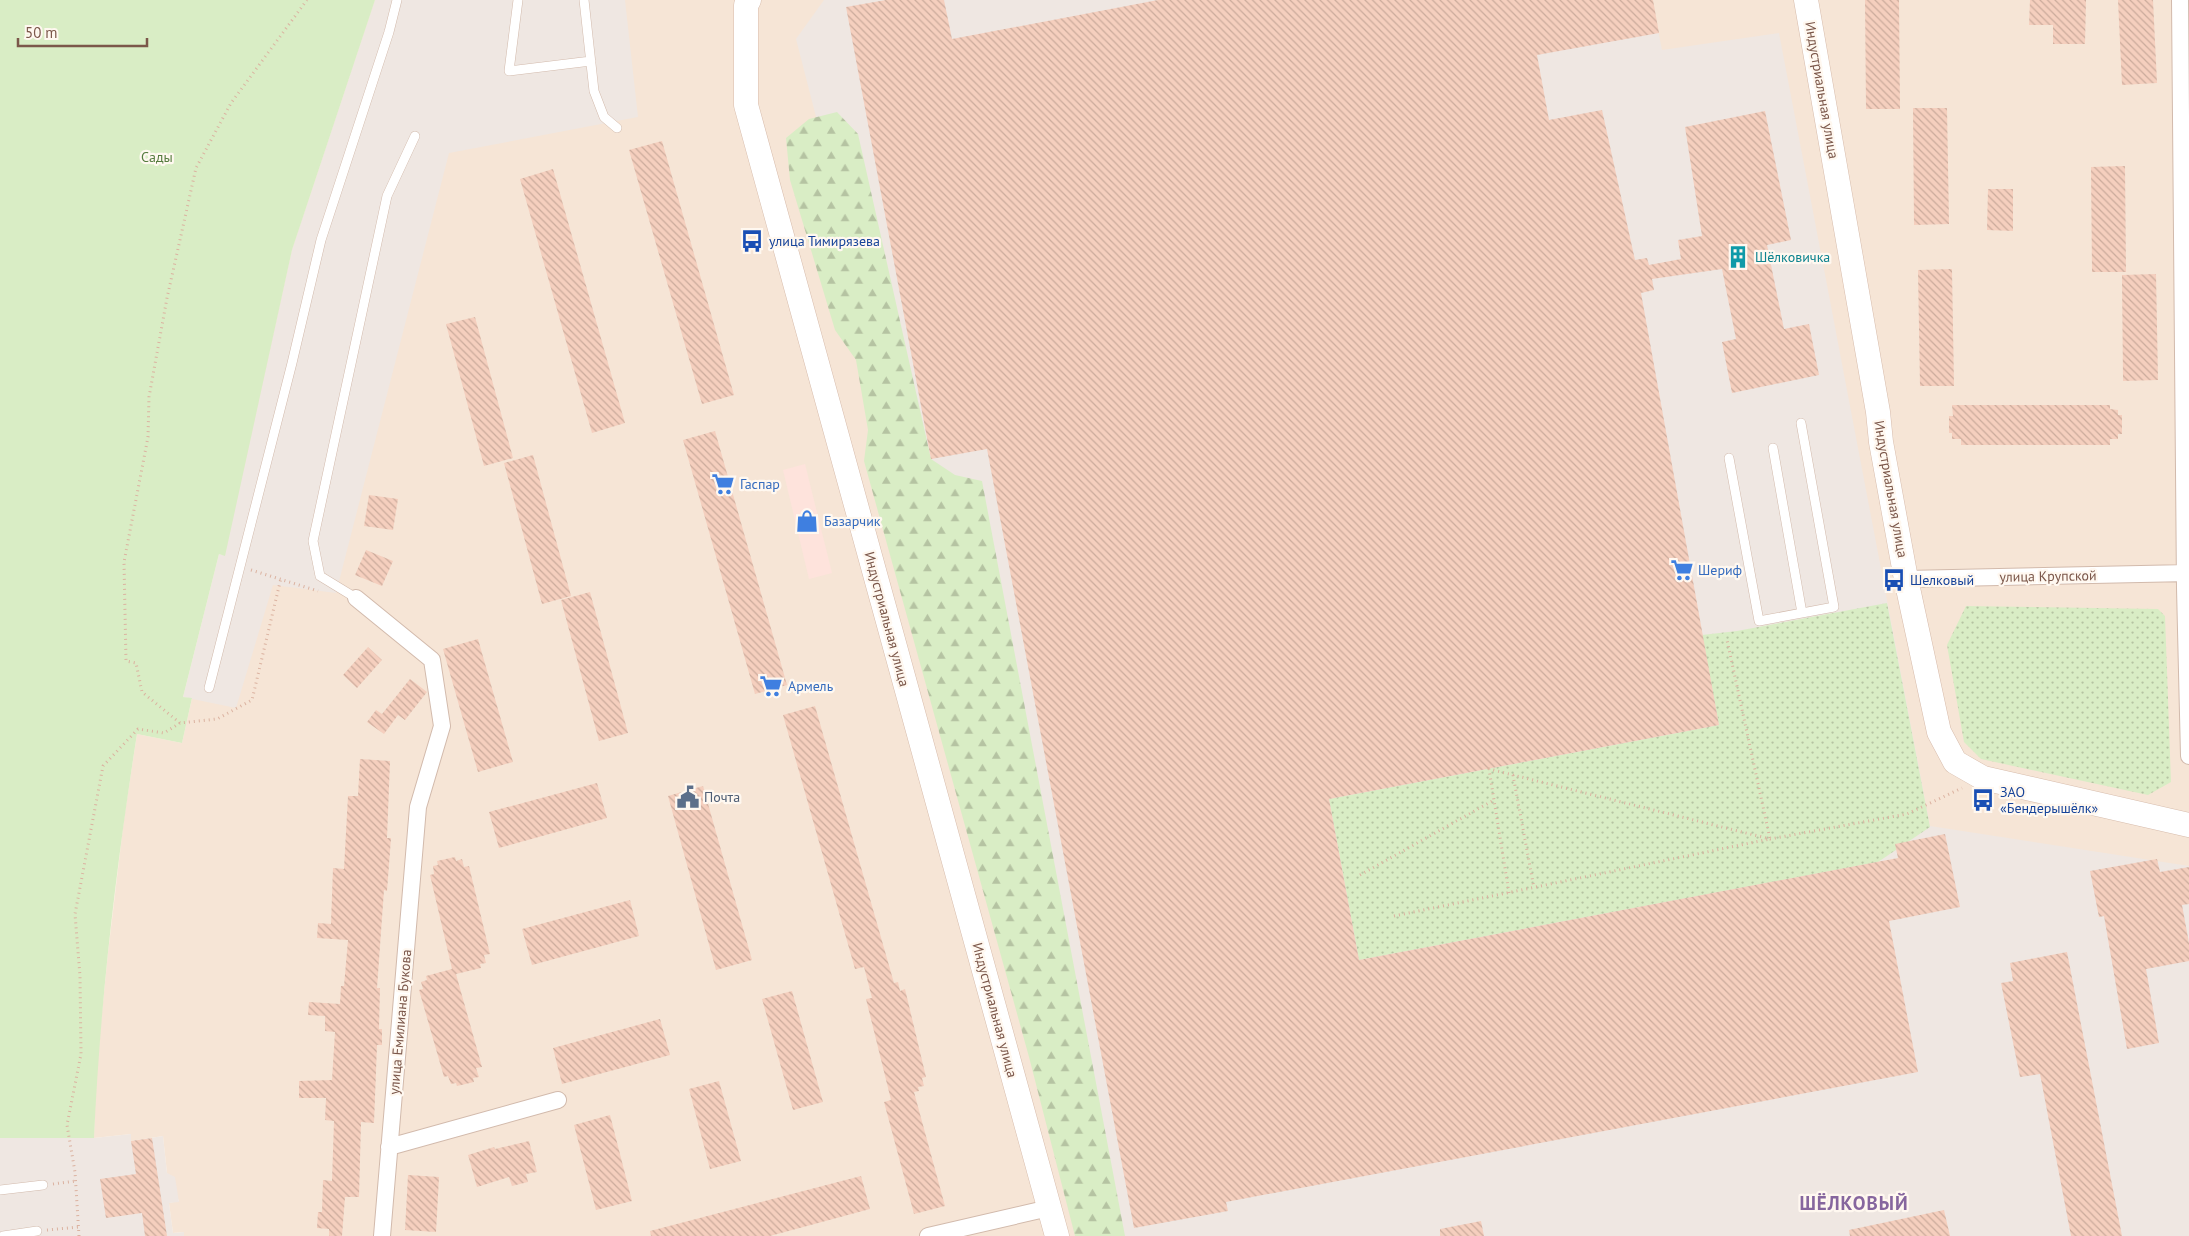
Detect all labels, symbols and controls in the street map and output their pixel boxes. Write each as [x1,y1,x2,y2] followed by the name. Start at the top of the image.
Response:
[18,15,146,47] scale bar
[1801,20,1843,160] street label: Индустриальная улица
[25,23,58,42] text: 50 m
[141,148,173,166] park label: Сады
[739,228,765,254] bus stop icon: улица Тимирязева
[769,232,880,250] place label: улица Тимирязева
[1725,244,1751,270] building icon: Шёлковичка
[1755,248,1830,266] place label: Шёлковичка
[1870,419,1912,559] street label: Индустриальная улица
[710,471,736,497] supermarket icon: Гаспар
[740,475,780,493] place label: Гаспар
[794,508,820,534] shop icon: Базарчик
[824,512,881,530] place label: Базарчик
[860,550,914,689] street label: Индустриальная улица
[1669,557,1695,583] supermarket icon: Шериф
[1698,561,1742,579] place label: Шериф
[1999,566,2097,586] street label: улица Крупской
[1881,567,1907,593] bus stop icon: Шелковый
[1910,571,1974,589] place label: Шелковый
[758,673,784,699] supermarket icon: Армель
[788,677,834,695] place label: Армель
[2000,783,2098,817] place label: ЗАО «Бендерышёлк»
[675,784,701,810] public building icon: Почта
[1970,787,1996,813] bus stop icon: ЗАО «Бендерышёлк»
[704,788,740,806] place label: Почта
[968,941,1022,1080] street label: Индустриальная улица
[385,949,415,1095] street label: улица Емилиана Букова
[1799,1191,1909,1215] district label: ШЁЛКОВЫЙ

